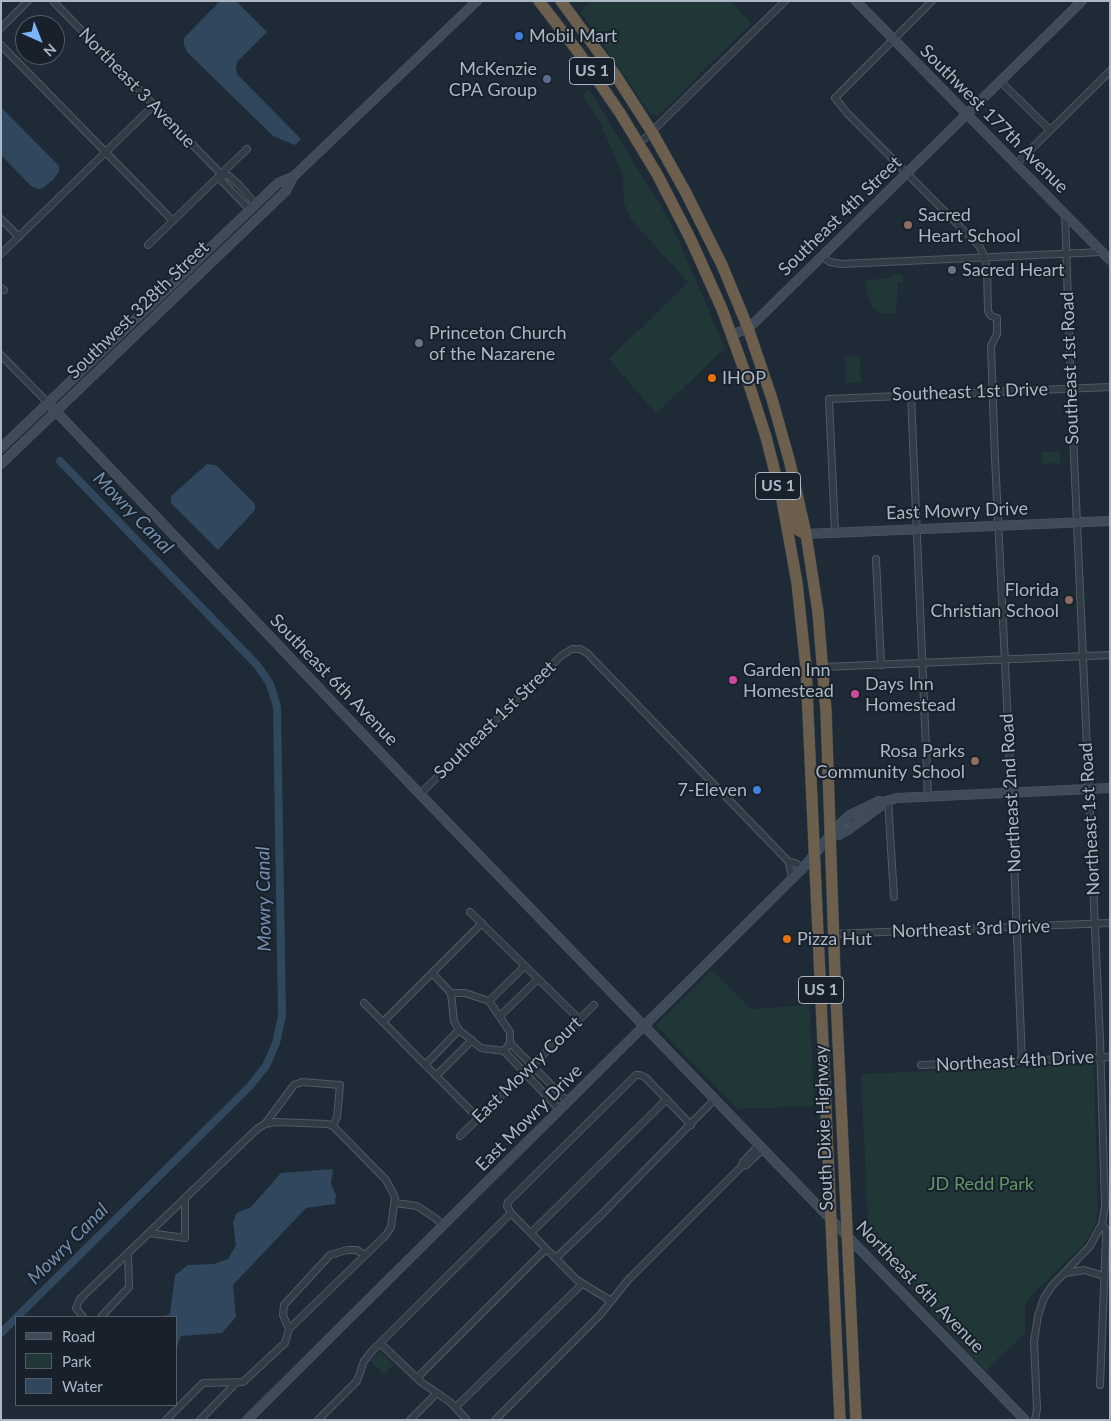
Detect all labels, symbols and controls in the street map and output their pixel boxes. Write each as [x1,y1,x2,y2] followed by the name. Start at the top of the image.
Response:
[15,15,65,65] north arrow
[74,23,200,153] street label: Northeast 3 Avenue
[529,25,617,47] place label: Mobil Mart
[513,30,525,42] marker: Mobil Mart
[915,40,1073,198] street label: Southwest 177th Avenue
[40,41,60,60] text: N
[449,58,537,100] place label: McKenzie CPA Group
[570,58,614,84] road number: US 1
[541,73,553,85] marker: McKenzie CPA Group
[774,152,906,280] street label: Southeast 4th Street
[918,204,1021,246] place label: Sacred Heart School
[902,219,914,231] marker: Sacred Heart School
[63,237,213,383] street label: Southwest 328th Street
[962,259,1064,281] place label: Sacred Heart
[946,264,958,276] marker: Sacred Heart
[1057,291,1083,445] street label: Southeast 1st Road
[429,322,567,364] place label: Princeton Church of the Nazarene
[413,337,425,349] marker: Princeton Church of the Nazarene
[722,367,766,389] place label: IHOP
[706,372,718,384] marker: IHOP
[892,378,1048,406] street label: Southeast 1st Drive
[88,467,178,559] water label: Mowry Canal
[756,472,800,500] road number: US 1
[886,498,1028,524] street label: East Mowry Drive
[931,579,1059,622] place label: Florida Christian School
[1063,594,1075,606] marker: Florida Christian School
[265,610,403,750] street label: Southeast 6th Avenue
[430,657,560,783] street label: Southeast 1st Street
[743,659,834,702] place label: Garden Inn Homestead
[865,673,956,716] place label: Days Inn Homestead
[727,674,739,686] marker: Garden Inn Homestead
[849,688,861,700] marker: Days Inn Homestead
[996,713,1026,873] street label: Northeast 2nd Road
[816,740,965,782] place label: Rosa Parks Community School
[1075,742,1105,896] street label: Northeast 1st Road
[969,755,981,767] marker: Rosa Parks Community School
[677,779,747,801] place label: 7-Eleven
[751,784,763,796] marker: 7-Eleven
[252,846,276,952] water label: Mowry Canal
[892,915,1050,943] street label: Northeast 3rd Drive
[797,928,872,950] place label: Pizza Hut
[781,933,793,945] marker: Pizza Hut
[798,976,844,1004] road number: US 1
[468,1012,586,1128] street label: East Mowry Court
[810,1045,838,1211] street label: South Dixie Highway
[935,1046,1095,1076] street label: Northeast 4th Drive
[471,1060,587,1176] street label: East Mowry Drive
[928,1173,1034,1195] park label: JD Redd Park
[23,1199,113,1289] water label: Mowry Canal
[851,1216,989,1358] street label: Northeast 6th Avenue
[15,1316,178,1406] legend
[62,1327,95,1345] text: Road
[62,1352,91,1370] text: Park
[62,1377,103,1395] text: Water

